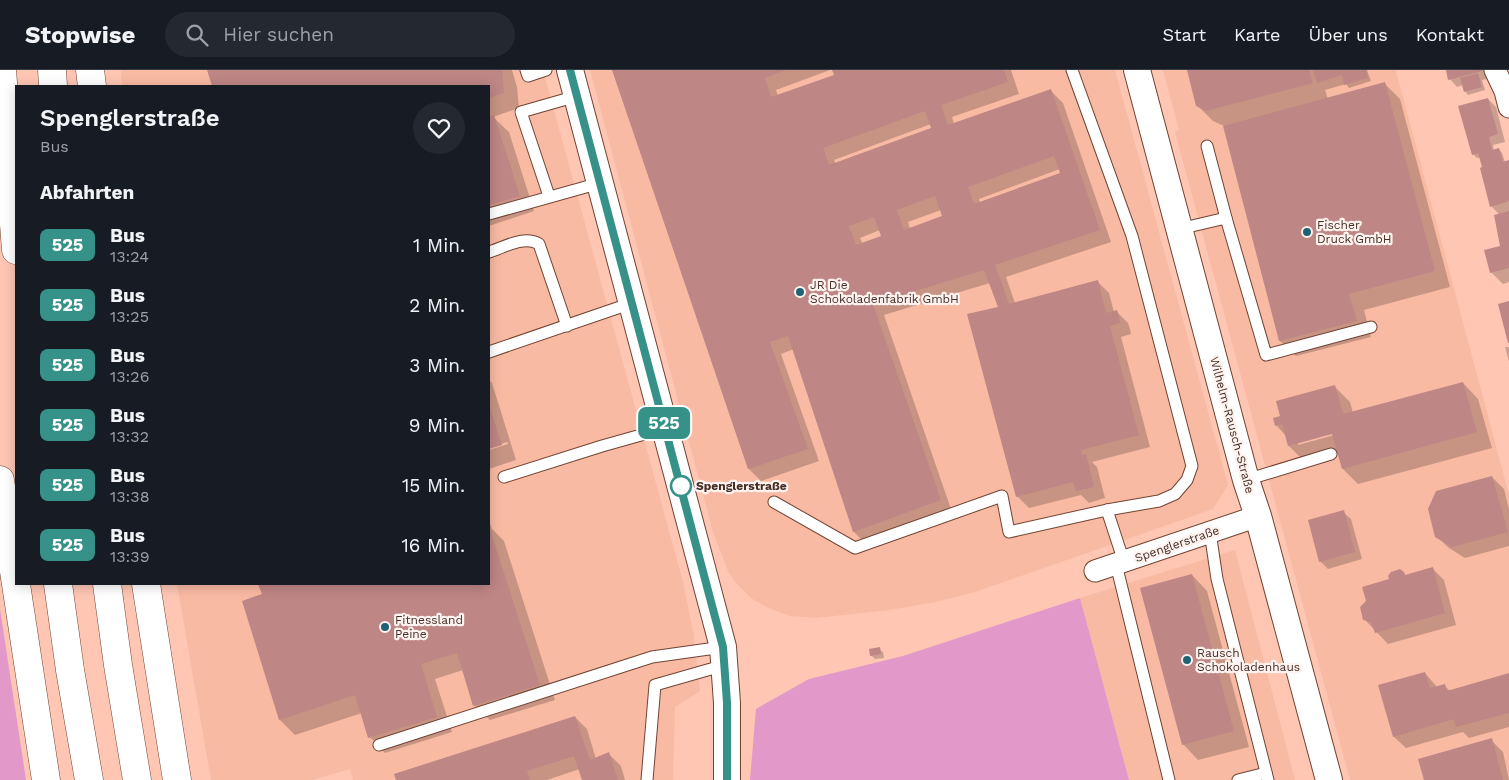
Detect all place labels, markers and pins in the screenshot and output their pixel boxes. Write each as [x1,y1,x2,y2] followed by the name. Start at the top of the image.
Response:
[1317,218,1392,246] place label: Fischer Druck GmbH
[1301,226,1313,238] marker: Fischer Druck GmbH
[810,278,959,306] place label: JR Die Schokoladenfabrik GmbH
[794,286,806,298] marker: JR Die Schokoladenfabrik GmbH
[670,475,692,497] marker: Spenglerstraße
[696,479,787,493] place label: Spenglerstraße
[395,613,463,641] place label: Fitnessland Peine
[379,621,391,633] marker: Fitnessland Peine
[1197,646,1300,674] place label: Rausch Schokoladenhaus
[1181,654,1193,666] marker: Rausch Schokoladenhaus

